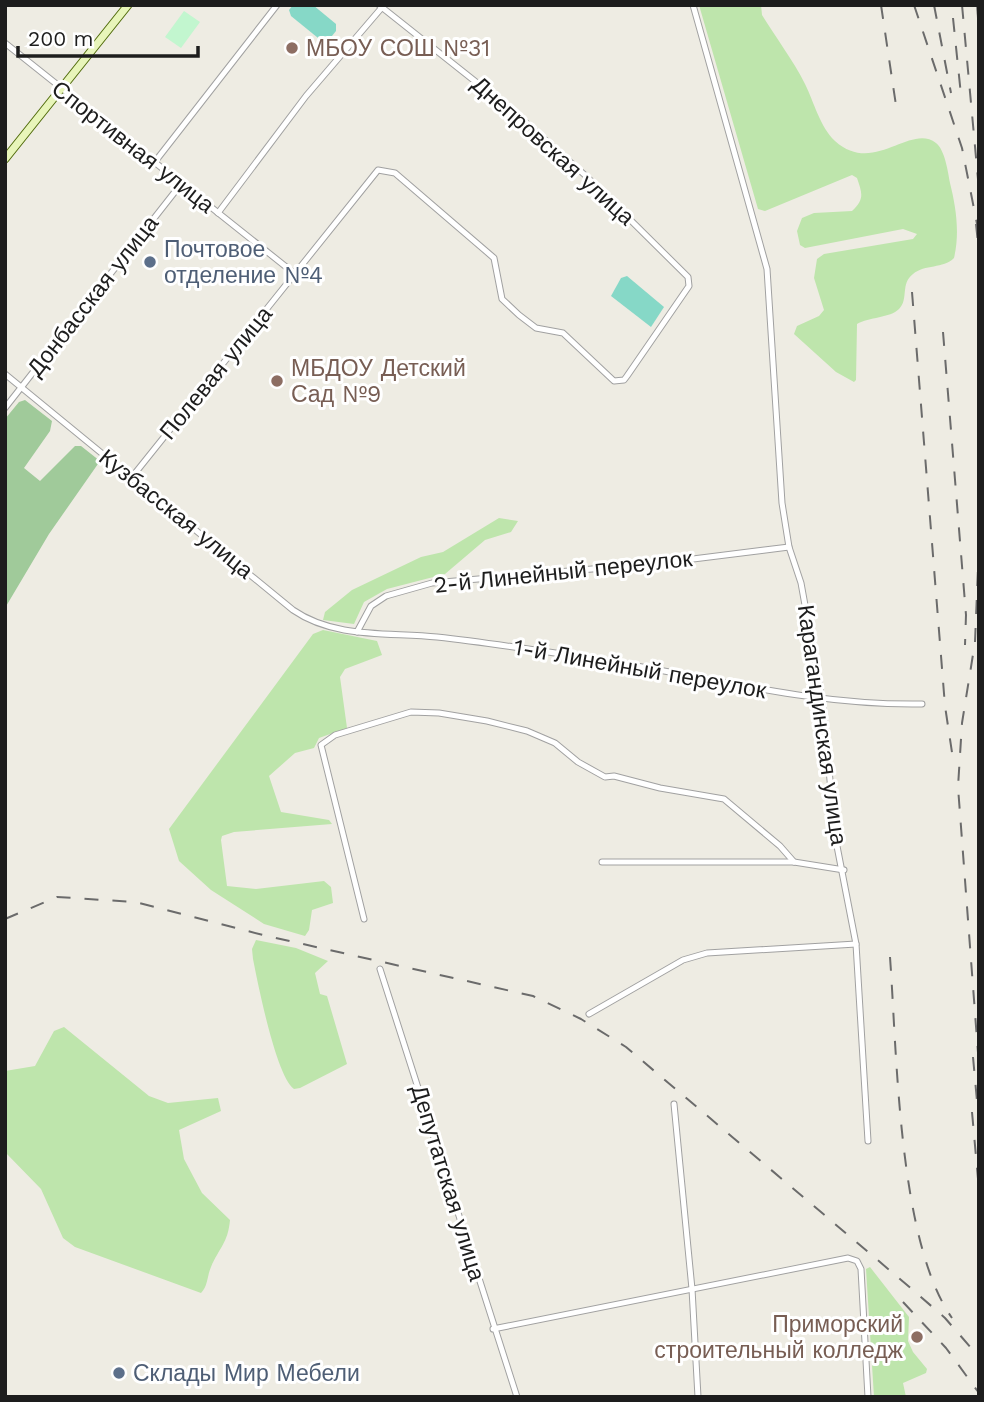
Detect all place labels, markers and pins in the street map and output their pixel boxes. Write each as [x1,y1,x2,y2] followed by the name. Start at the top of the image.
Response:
[306,35,490,62] place label: МБОУ СОШ №31
[284,40,300,56] marker: МБОУ СОШ №31
[164,236,323,289] place label: Почтовое отделение №4
[142,254,158,270] marker: Почтовое отделение №4
[291,355,466,408] place label: МБДОУ Детский Сад №9
[269,373,285,389] marker: МБДОУ Детский Сад №9
[654,1311,904,1364] place label: Приморский строительный колледж
[909,1329,925,1345] marker: Приморский строительный колледж
[133,1360,360,1387] place label: Склады Мир Мебели
[111,1365,127,1381] marker: Склады Мир Мебели

